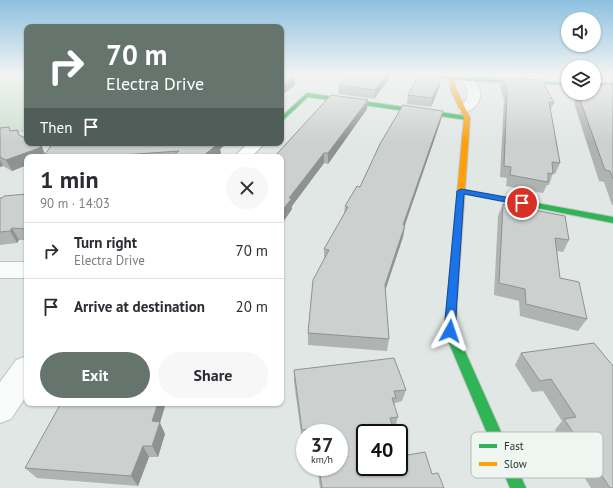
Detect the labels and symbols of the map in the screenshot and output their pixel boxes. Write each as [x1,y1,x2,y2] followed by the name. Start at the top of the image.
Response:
[505,186,539,220] pin
[429,310,471,352] position arrow
[356,424,408,476] speed limit sign: 40
[471,432,603,478] legend
[504,439,524,453] text: Fast
[504,457,527,471] text: Slow

